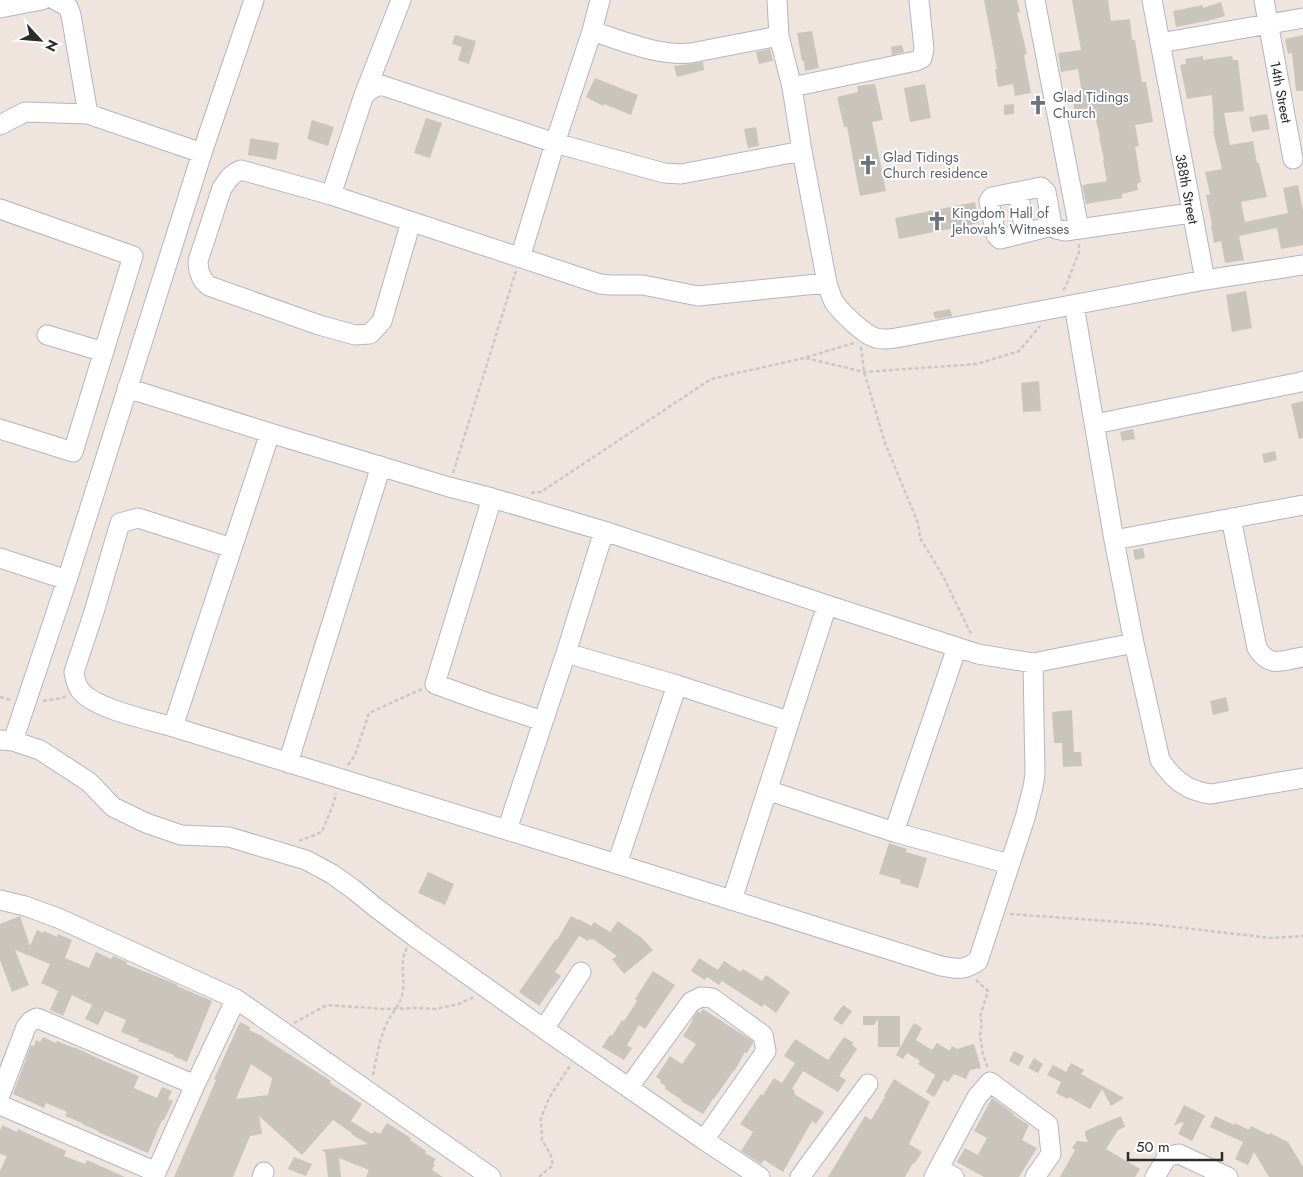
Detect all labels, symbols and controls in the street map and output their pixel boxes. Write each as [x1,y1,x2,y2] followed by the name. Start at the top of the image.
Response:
[15,15,65,65] north arrow
[40,36,63,55] text: N
[1265,59,1297,125] street label: 14th Street
[1053,87,1129,123] place label: Glad Tidings Church
[1027,94,1049,116] church icon: Glad Tidings Church
[883,147,988,183] place label: Glad Tidings Church residence
[1170,152,1204,227] street label: 388th Street
[857,154,879,176] church icon: Glad Tidings Church residence
[950,203,1070,239] place label: Kingdom Hall of Jehovah's Witnesses
[926,210,948,232] church icon: Kingdom Hall of Jehovah's Witnesses
[1128,1130,1222,1162] scale bar
[1136,1136,1170,1158] text: 50 m

